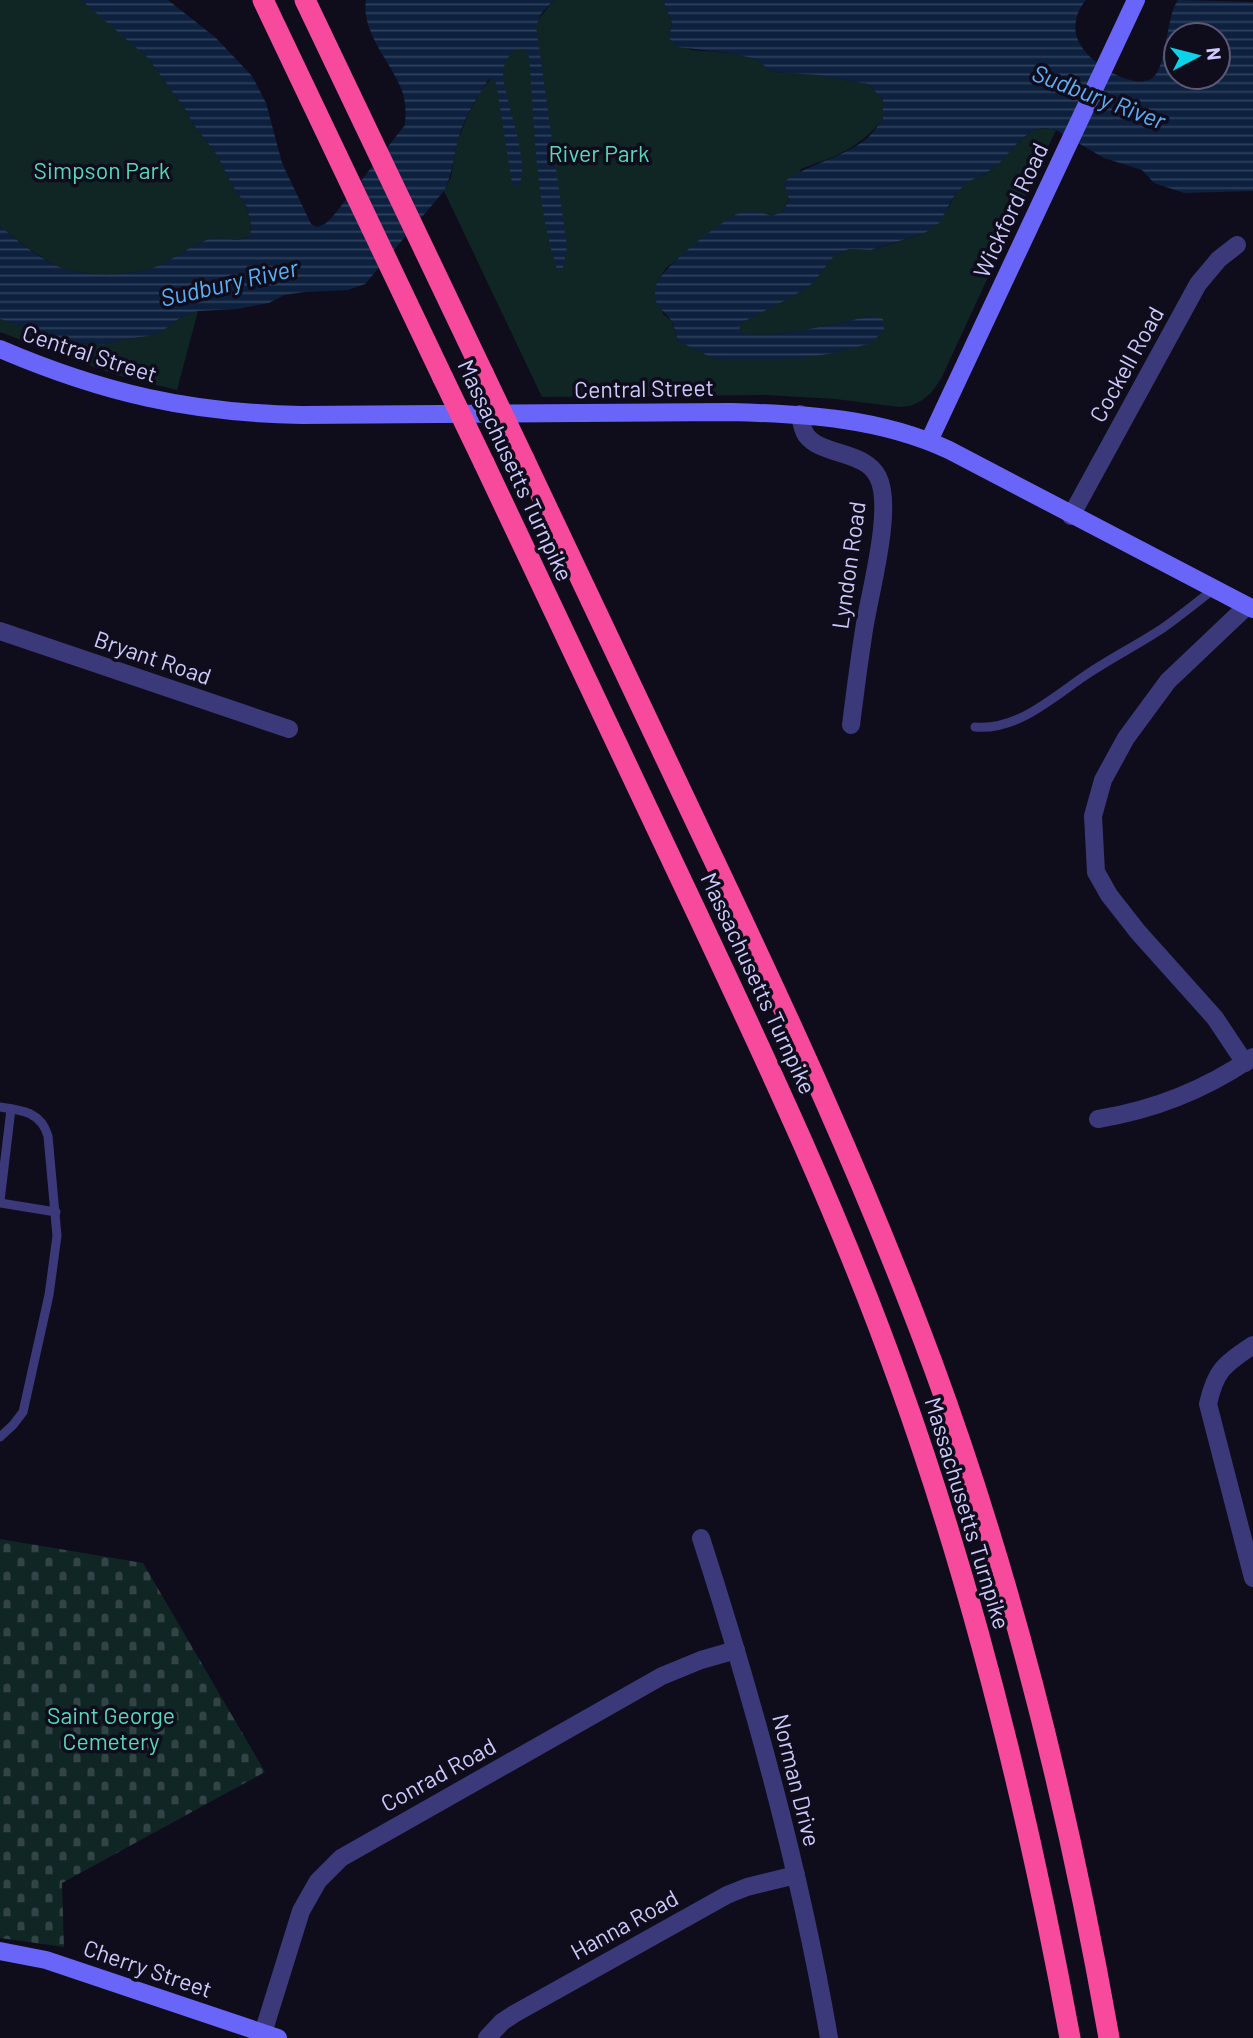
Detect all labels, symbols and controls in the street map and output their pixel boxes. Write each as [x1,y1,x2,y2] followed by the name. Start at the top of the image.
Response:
[1162,21,1232,91] north arrow
[1202,46,1227,62] text: N
[1028,57,1171,135] water label: Sudbury River
[967,138,1053,282] street label: Wickford Road
[549,139,649,167] park label: River Park
[34,156,170,184] park label: Simpson Park
[157,252,302,312] water label: Sudbury River
[1083,301,1169,427] street label: Cockell Road
[19,318,161,388] street label: Central Street
[452,355,580,585] street label: Massachusetts Turnpike
[574,373,714,403] street label: Central Street
[825,499,871,631] street label: Lyndon Road
[91,624,215,690] street label: Bryant Road
[695,868,823,1098] street label: Massachusetts Turnpike
[919,1394,1017,1632] street label: Massachusetts Turnpike
[47,1701,175,1755] park label: Saint George Cemetery
[767,1711,827,1849] street label: Norman Drive
[376,1731,500,1817] street label: Conrad Road
[565,1883,683,1965] street label: Hanna Road
[80,1933,216,2003] street label: Cherry Street

